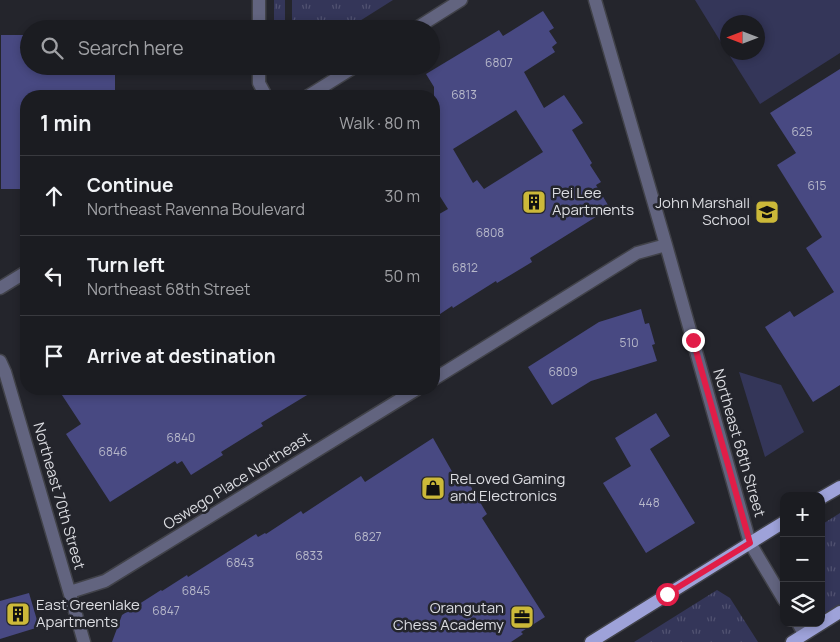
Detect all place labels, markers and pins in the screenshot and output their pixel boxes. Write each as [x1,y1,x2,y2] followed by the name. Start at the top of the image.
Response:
[552,182,634,220] place label: Pei Lee Apartments
[521,189,547,215] building icon: Pei Lee Apartments
[655,192,750,230] place label: John Marshall School
[754,199,780,225] school or university icon: John Marshall School
[450,468,565,506] place label: ReLoved Gaming and Electronics
[420,475,446,501] shop icon: ReLoved Gaming and Electronics
[36,594,140,632] place label: East Greenlake Apartments
[393,597,504,635] place label: Orangutan Chess Academy
[5,601,31,627] building icon: East Greenlake Apartments
[509,604,535,630] office icon: Orangutan Chess Academy

